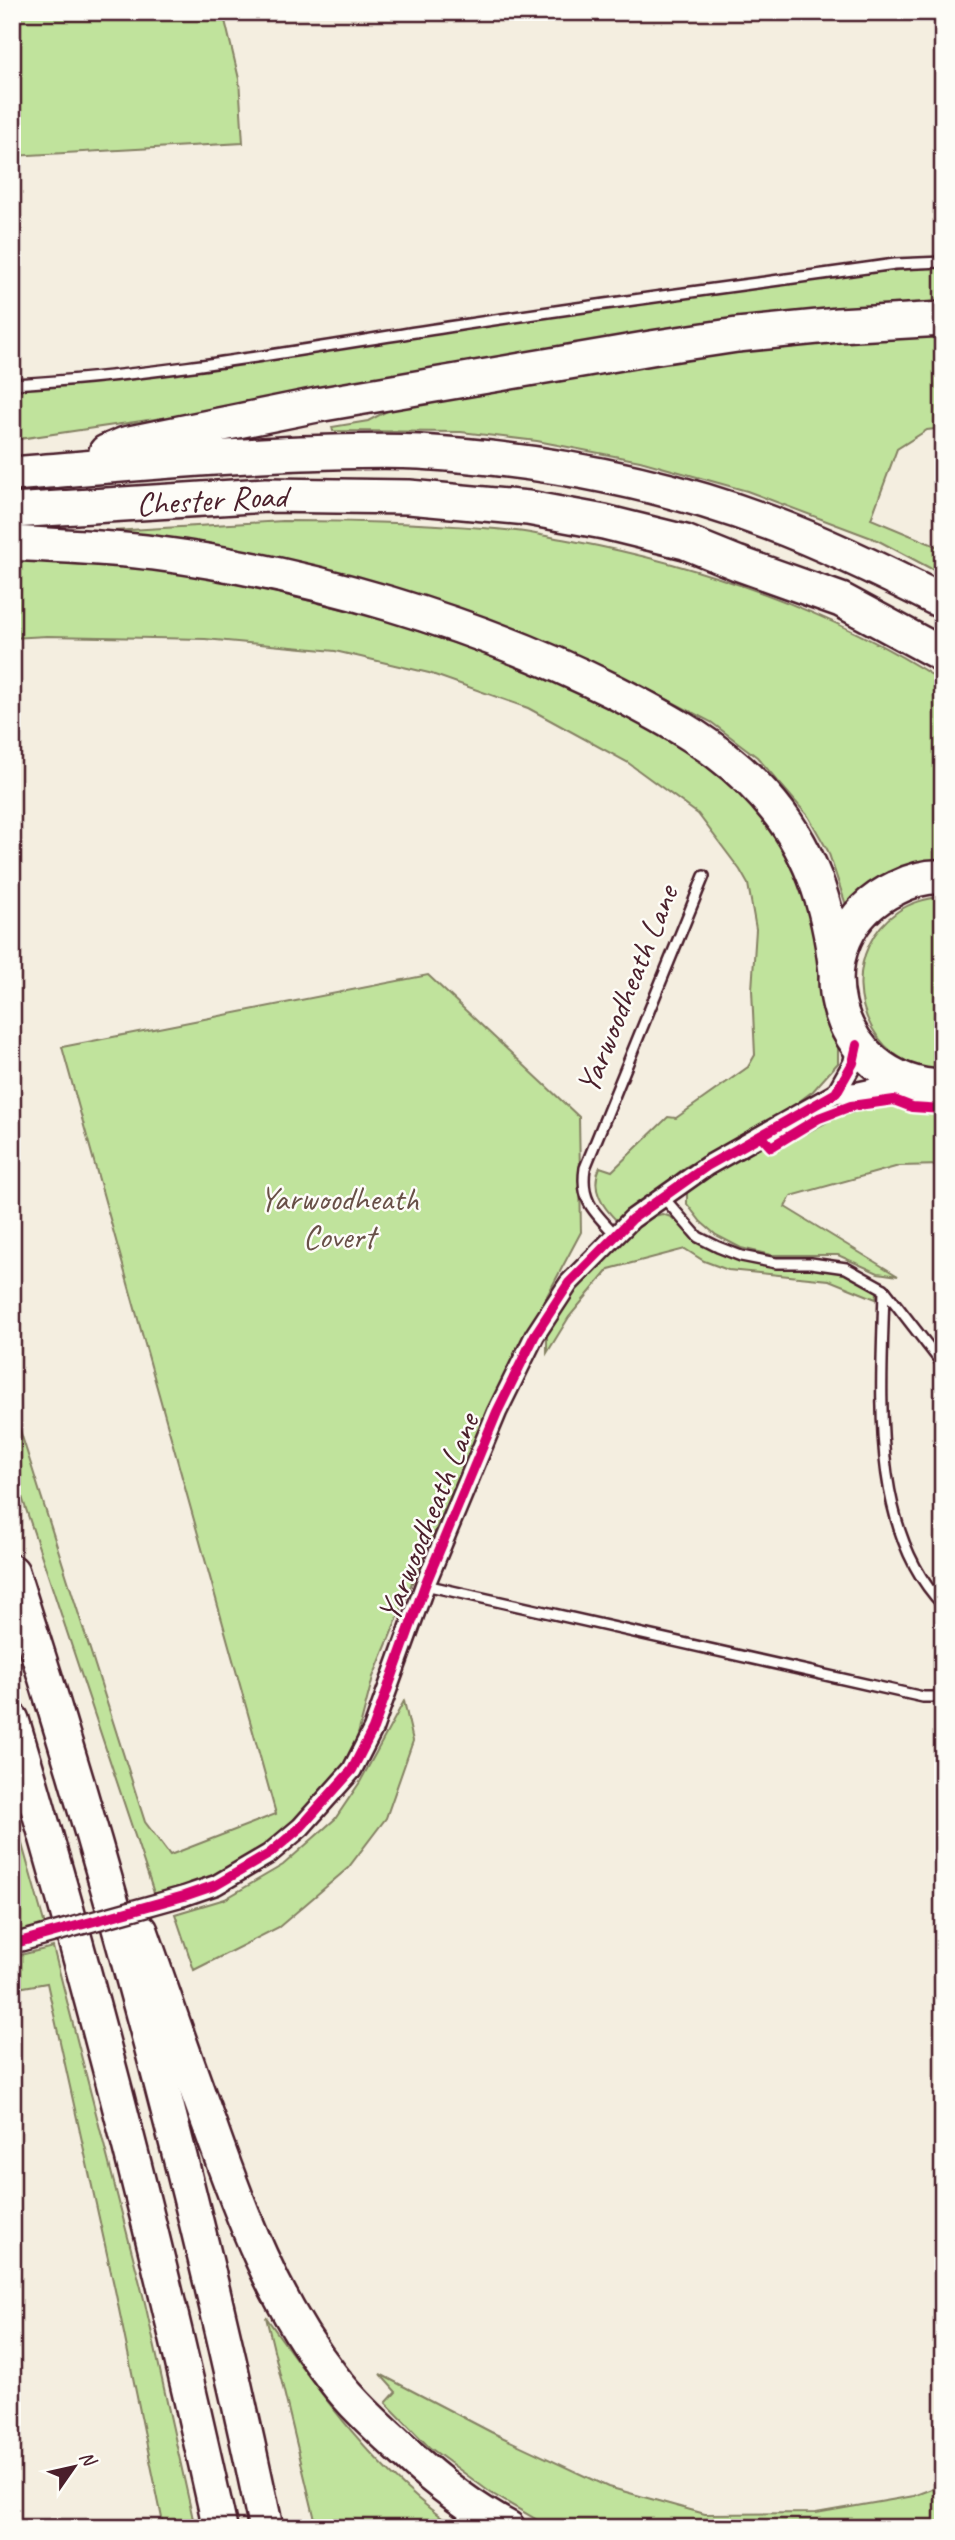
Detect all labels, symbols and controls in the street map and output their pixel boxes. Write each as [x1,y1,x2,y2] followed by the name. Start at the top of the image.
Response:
[135,475,292,525] street label: Chester Road
[566,877,689,1099] street label: Yarwoodheath Lane
[259,1178,420,1258] park label: Yarwoodheath Covert
[367,1405,490,1627] street label: Yarwoodheath Lane
[38,2432,108,2502] north arrow
[74,2446,102,2472] text: N

